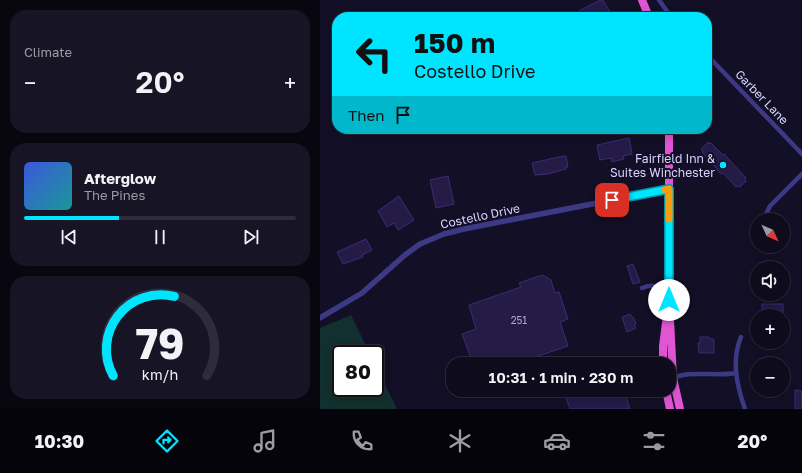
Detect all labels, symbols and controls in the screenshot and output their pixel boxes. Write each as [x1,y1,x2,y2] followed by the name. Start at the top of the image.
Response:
[414,26,495,59] text: 150 m
[348,28,400,80] icon: left
[24,44,72,60] text: Climate
[414,60,535,82] text: Costello Drive
[136,64,184,100] text: 20°
[732,67,792,127] street label: Garber Lane
[24,69,36,96] text: −
[284,69,296,96] text: +
[392,104,414,126] icon: arrive
[348,106,384,124] text: Then
[610,151,715,180] place label: Fairfield Inn & Suites Winchester
[718,160,728,170] marker: Fairfield Inn & Suites Winchester
[84,169,156,187] text: Afterglow
[595,183,629,217] pin
[84,187,145,203] text: The Pines
[601,189,623,211] icon: arrive
[439,200,521,232] street label: Costello Drive
[750,213,790,253] north arrow
[750,213,790,397] map controls
[58,226,80,248] icon: previous
[149,226,171,248] icon: pause
[240,226,262,248] icon: next
[750,261,790,301] button: sound
[648,279,690,321] position arrow
[750,309,790,349] button: +
[511,314,527,326] house number: 251
[135,317,185,367] text: 79
[332,345,384,397] speed limit sign: 80
[750,357,790,397] button: −
[142,365,178,382] text: km/h
[489,368,633,386] text: 10:31 · 1 min · 230 m
[153,427,181,455] icon: directions
[251,427,279,455] icon: music
[348,427,376,455] icon: phone
[446,427,474,455] icon: climate
[543,427,571,455] icon: car
[640,427,668,455] icon: filters
[35,430,84,452] text: 10:30
[738,430,767,452] text: 20°

